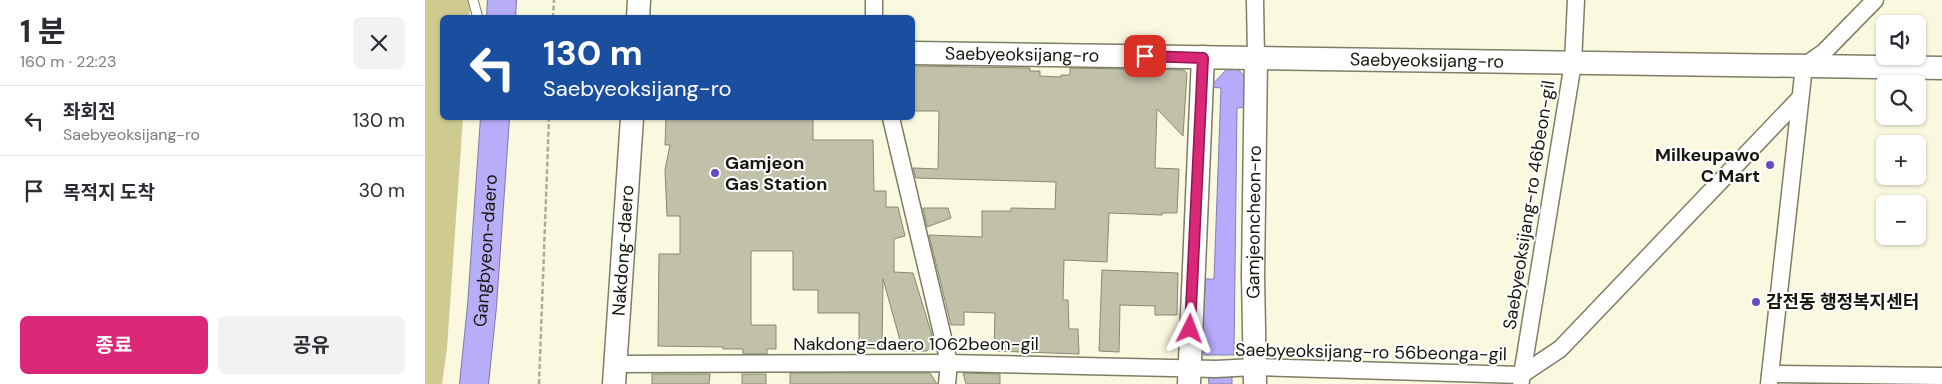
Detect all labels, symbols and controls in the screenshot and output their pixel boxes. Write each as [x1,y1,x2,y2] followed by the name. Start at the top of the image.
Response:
[20,12,66,51] text: 1 분
[1876,15,1926,245] map controls
[1876,15,1926,65] button: sound
[353,17,405,69] button: close
[543,30,643,76] text: 130 m
[460,35,525,100] icon: left
[1124,35,1166,77] pin
[945,41,1099,68] street label: Saebyeoksijang-ro
[1131,42,1159,70] icon: arrive
[1350,47,1504,74] street label: Saebyeoksijang-ro
[20,51,117,72] text: 160 m · 22:23
[543,74,732,103] text: Saebyeoksijang-ro
[1876,75,1926,125] button: search
[1497,79,1561,331] street label: Saebyeoksijang-ro 46beon-gil
[63,99,115,124] text: 좌회전
[20,107,48,135] icon: left
[353,108,405,133] text: 130 m
[63,124,200,145] text: Saebyeoksijang-ro
[1876,135,1926,185] button: +
[1655,143,1760,188] place label: Milkeupawo C Mart
[1241,145,1267,299] street label: Gamjeoncheon-ro
[725,151,827,196] place label: Gamjeon Gas Station
[1764,159,1776,171] marker: Milkeupawo C Mart
[709,167,721,179] marker: Gamjeon Gas Station
[468,173,503,328] street label: Gangbyeon-daero
[20,177,48,205] icon: arrive
[359,178,405,203] text: 30 m
[63,180,155,205] text: 목적지 도착
[607,184,639,317] street label: Nakdong-daero
[1876,195,1926,245] button: −
[1766,290,1919,314] place label: 감전동 행정복지센터
[1750,296,1762,308] marker: 감전동 행정복지센터
[1163,302,1215,354] position arrow
[20,316,208,374] button: 종료
[218,316,405,374] button: 공유
[793,332,1039,356] street label: Nakdong-daero 1062beon-gil
[1235,338,1507,366] street label: Saebyeoksijang-ro 56beonga-gil

